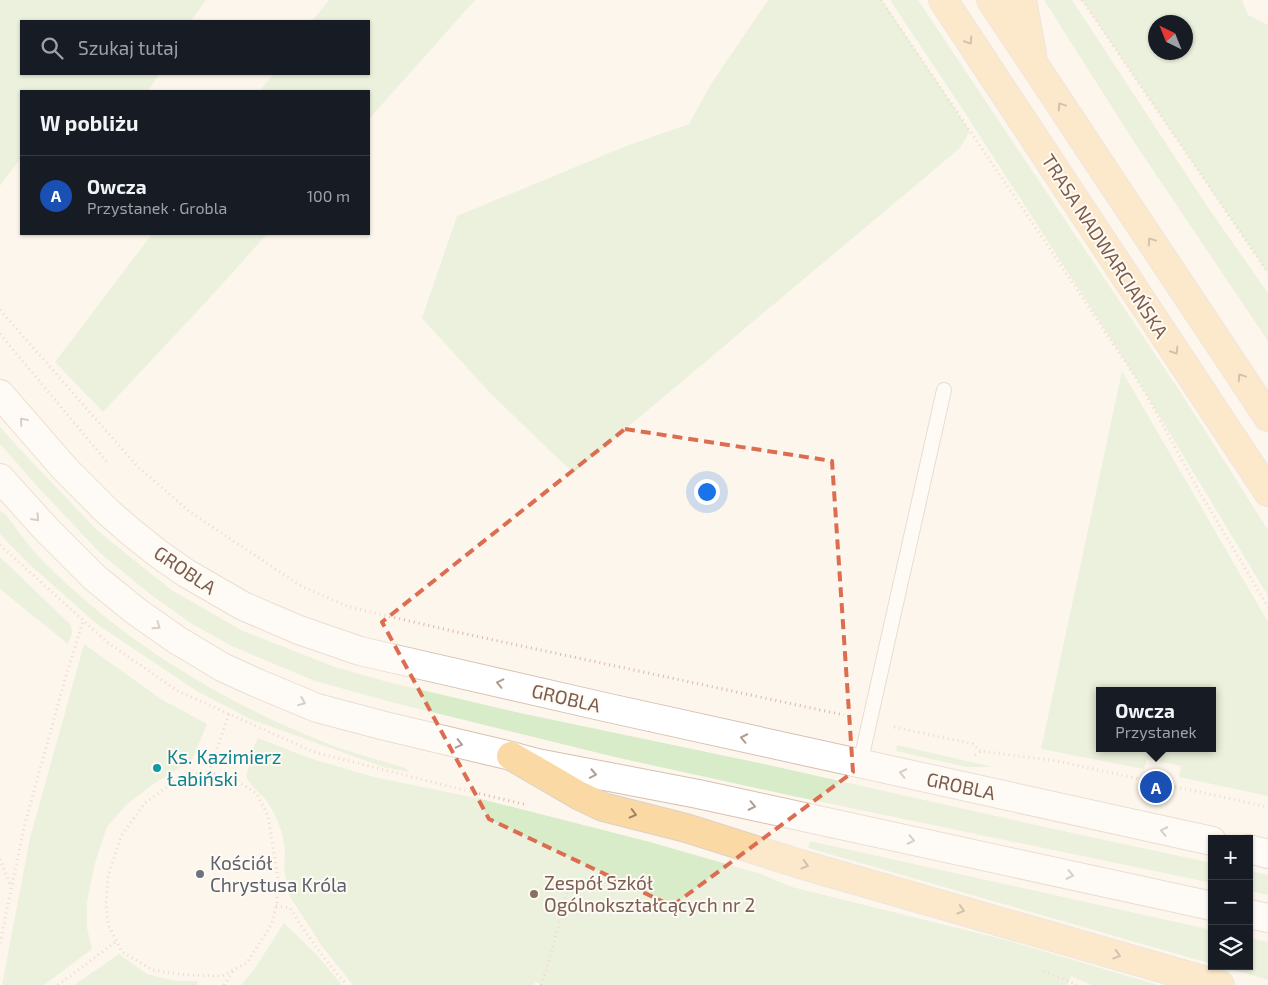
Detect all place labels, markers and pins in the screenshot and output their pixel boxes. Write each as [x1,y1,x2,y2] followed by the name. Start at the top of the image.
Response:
[167,745,281,790] place label: Ks. Kazimierz Łabiński
[151,762,163,774] marker: Ks. Kazimierz Łabiński
[1140,768,1172,806] pin: A
[210,851,347,896] place label: Kościół Chrystusa Króla
[194,868,206,880] marker: Kościół Chrystusa Króla
[544,871,755,916] place label: Zespół Szkół Ogólnokształcących nr 2
[528,888,540,900] marker: Zespół Szkół Ogólnokształcących nr 2

